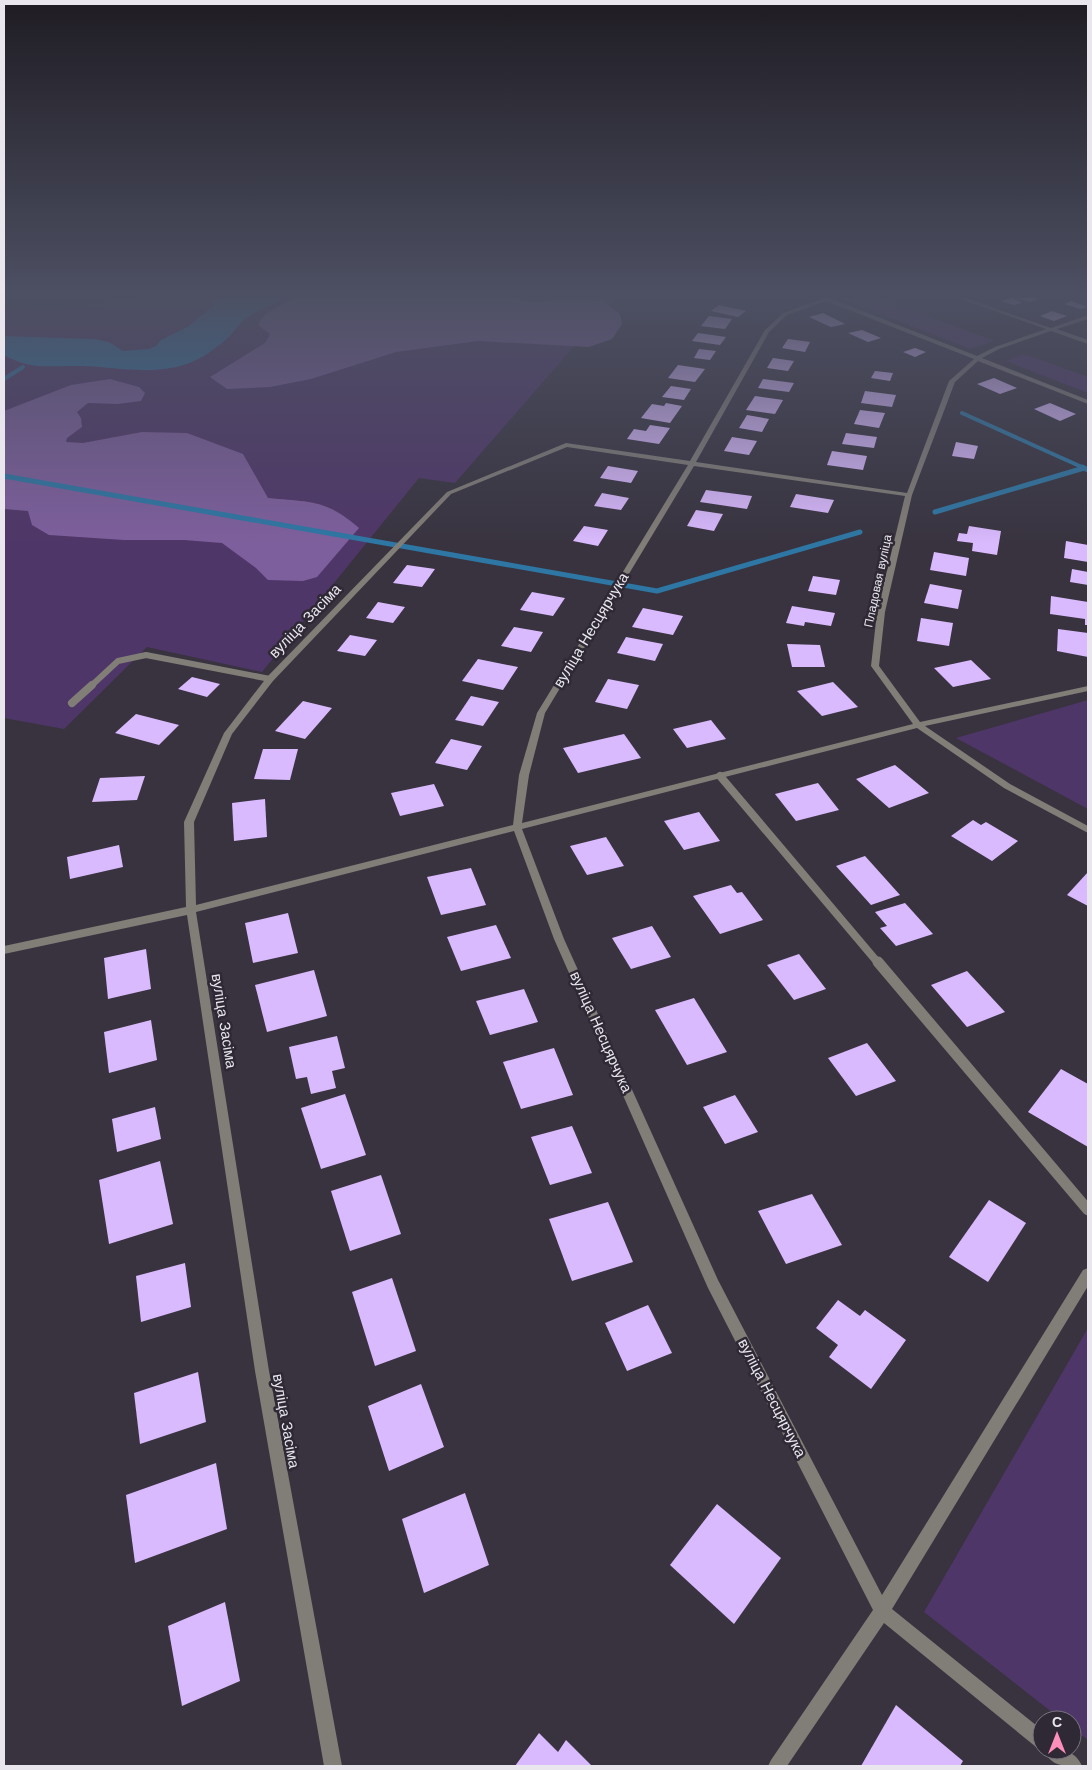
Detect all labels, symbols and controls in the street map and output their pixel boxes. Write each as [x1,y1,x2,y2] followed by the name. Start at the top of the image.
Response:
[861,533,895,629] street label: Пладовая вуліца
[550,569,633,691] street label: вуліца Несцярчука
[265,580,345,662] street label: вуліца Засіма
[566,969,636,1096] street label: вуліца Несцярчука
[208,972,240,1070] street label: вуліца Засіма
[734,1336,810,1461] street label: вуліца Несцярчука
[269,1372,303,1470] street label: вуліца Засіма
[1032,1710,1082,1760] north arrow
[1052,1714,1062,1730] text: С

